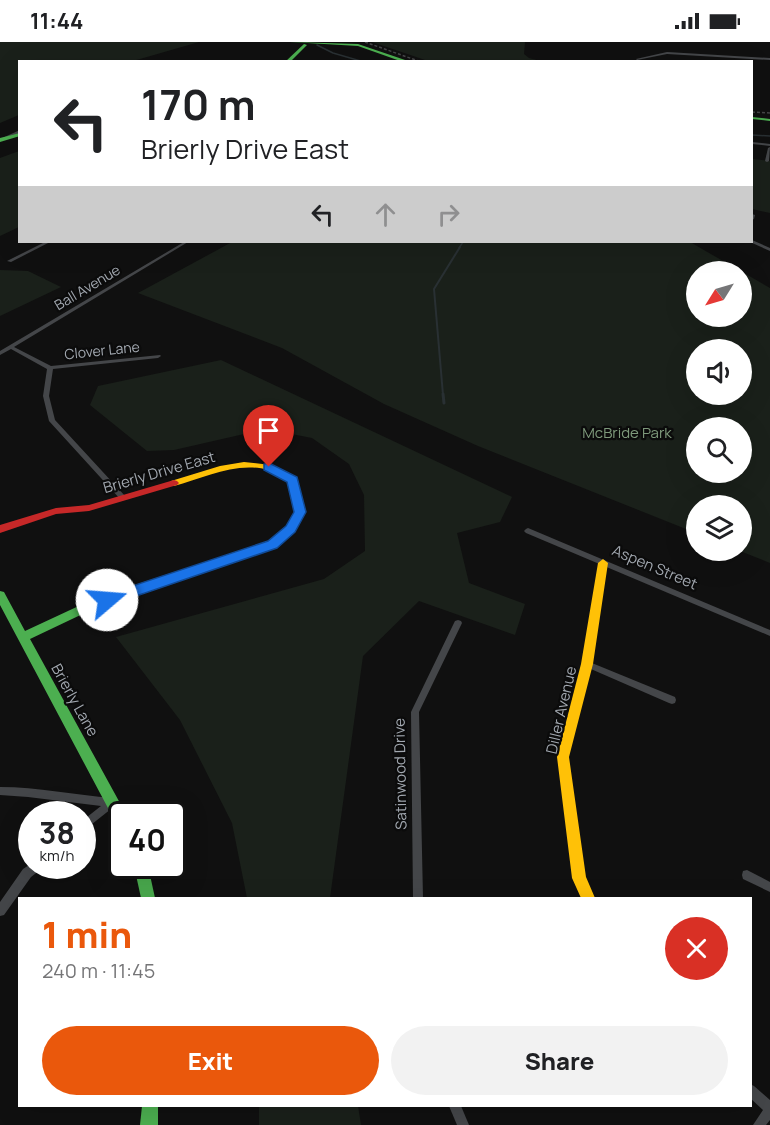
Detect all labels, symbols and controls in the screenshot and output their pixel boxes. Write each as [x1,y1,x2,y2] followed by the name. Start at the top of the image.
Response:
[30,6,83,36] text: 11:44
[141,75,256,133] text: 170 m
[42,84,120,162] icon: left
[141,130,349,167] text: Brierly Drive East
[306,198,339,231] icon: left
[369,198,402,231] icon: ahead
[432,198,465,231] icon: right
[51,260,123,314] street label: Ball Avenue
[686,261,752,327] north arrow
[686,261,752,561] map controls
[63,337,141,363] street label: Clover Lane
[686,339,752,405] button: sound
[243,405,294,467] pin
[252,414,285,447] icon: arrive
[686,417,752,483] button: search
[582,422,672,443] park label: McBride Park
[101,446,217,498] street label: Brierly Drive East
[686,495,752,561] button: layers
[609,540,701,594] street label: Aspen Street
[75,568,139,632] position arrow
[46,660,104,740] street label: Brierly Lane
[541,664,581,756] street label: Diller Avenue
[389,718,411,830] street label: Satinwood Drive
[108,801,186,879] speed limit sign: 40
[39,812,75,853] text: 38
[40,845,74,866] text: km/h
[42,910,132,959] text: 1 min
[665,917,728,980] button: close
[42,957,155,984] text: 240 m · 11:45
[42,1026,379,1095] button: Exit
[391,1026,728,1095] button: Share

